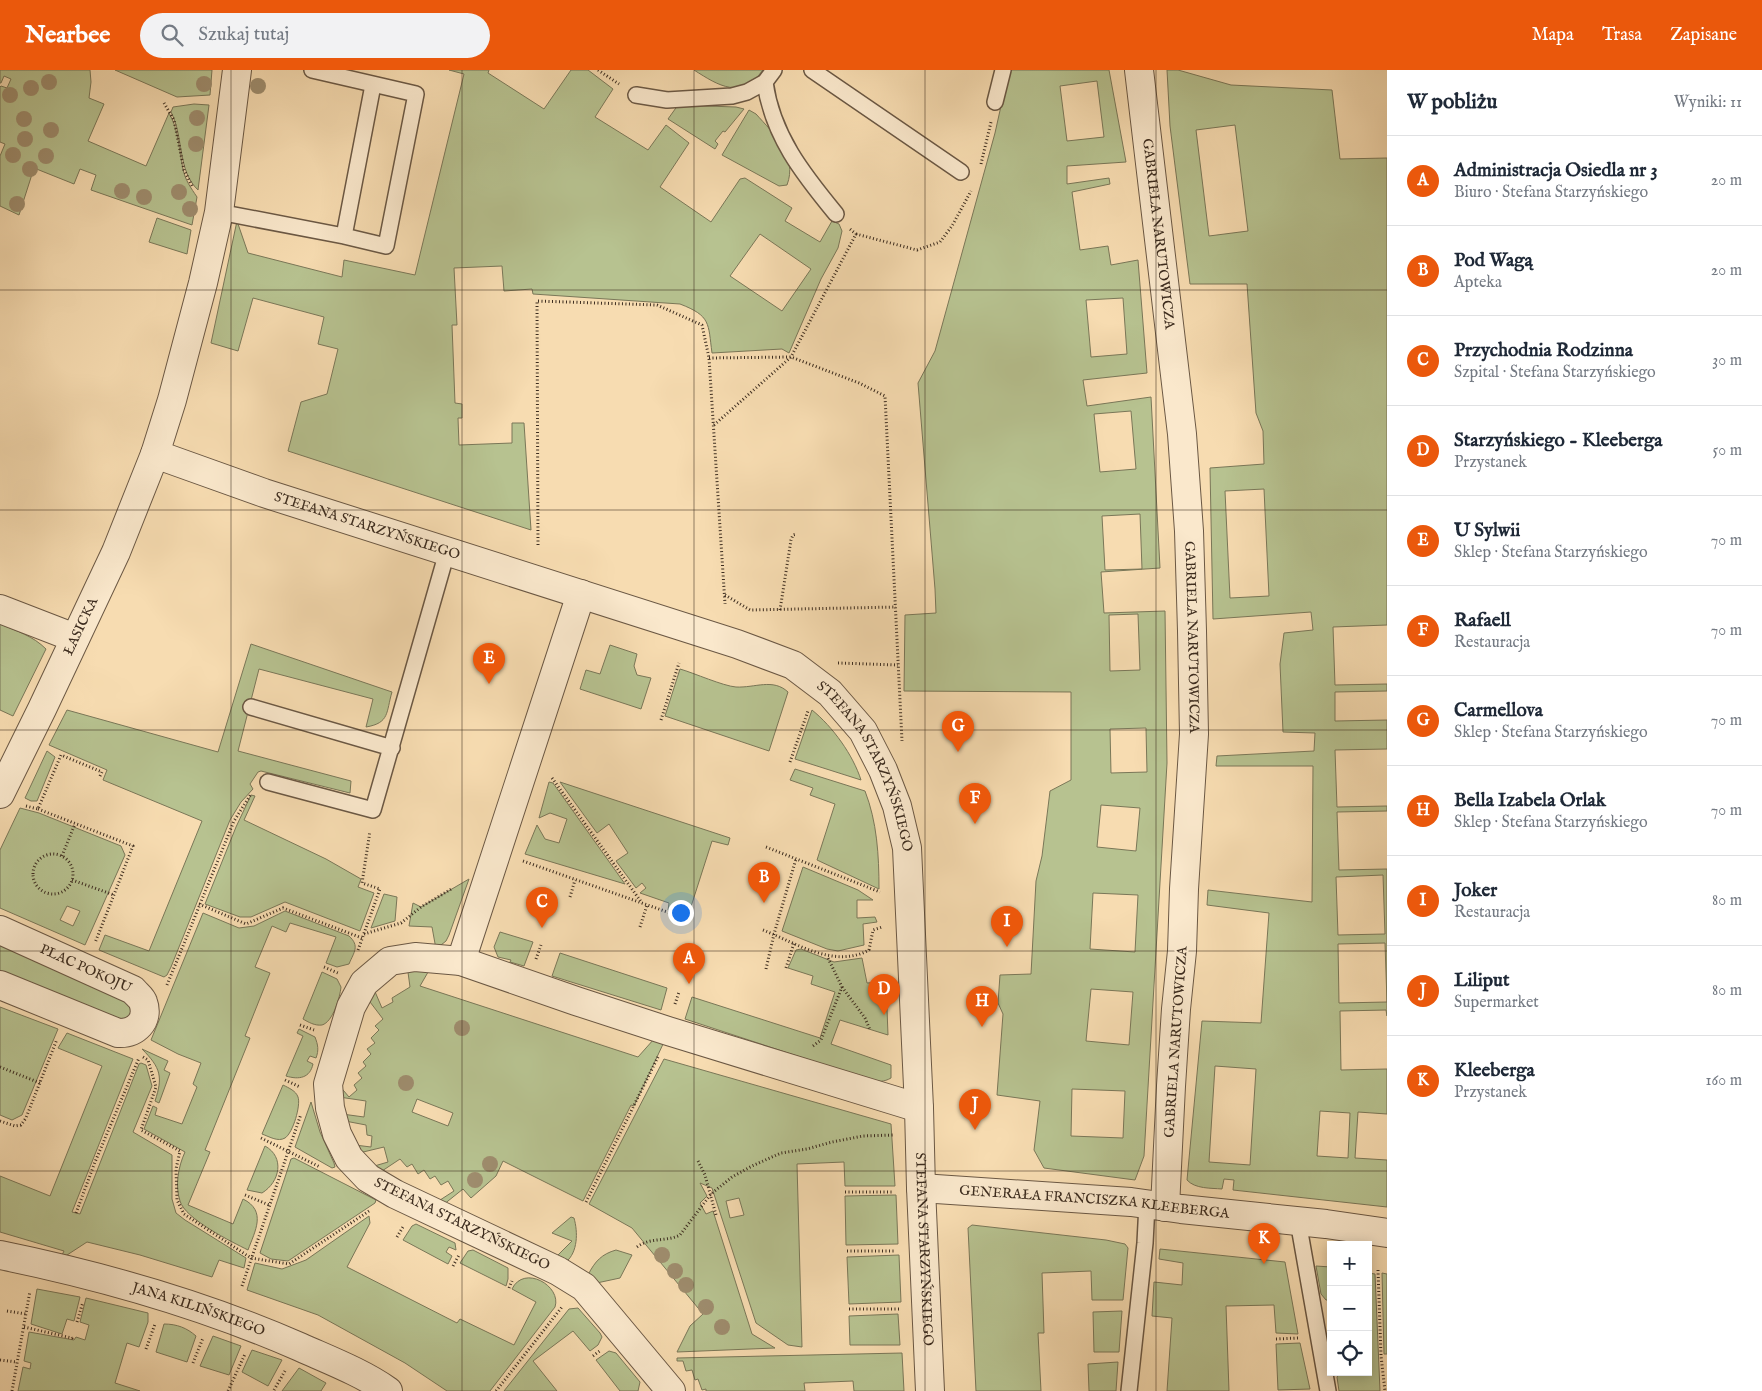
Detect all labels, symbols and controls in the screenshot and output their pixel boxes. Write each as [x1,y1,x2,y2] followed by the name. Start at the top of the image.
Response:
[140,13,490,58] search box
[25,20,110,51] text: Nearbee
[158,21,186,49] icon: search
[198,23,289,47] text: Szukaj tutaj
[1532,24,1574,47] text: Mapa
[1602,24,1642,47] text: Trasa
[1670,24,1737,47] text: Zapisane
[1407,89,1497,116] text: W pobliżu
[1674,93,1742,113] text: Wyniki: 11
[1138,137,1179,331] street label: GABRIELA NARUTOWICZA
[1454,159,1658,183] text: Administracja Osiedla nr 3
[1418,171,1428,191] text: A
[1711,171,1742,191] text: 20 m
[1454,183,1648,203] text: Biuro · Stefana Starzyńskiego
[1454,249,1533,273] text: Pod Wagą
[1418,261,1428,281] text: B
[1711,261,1742,281] text: 20 m
[1454,273,1502,293] text: Apteka
[1454,339,1633,363] text: Przychodnia Rodzinna
[1417,351,1429,371] text: C
[1712,351,1742,371] text: 30 m
[1454,363,1656,383] text: Szpital · Stefana Starzyńskiego
[1454,429,1663,453] text: Starzyńskiego - Kleeberga
[1417,441,1429,461] text: D
[1713,441,1742,461] text: 50 m
[1454,453,1527,473] text: Przystanek
[272,488,463,564] street label: STEFANA STARZYŃSKIEGO
[1454,519,1520,543] text: U Sylwii
[1417,531,1429,551] text: E
[1711,531,1742,551] text: 70 m
[1180,541,1203,734] street label: GABRIELA NARUTOWICZA
[1454,543,1648,563] text: Sklep · Stefana Starzyńskiego
[59,594,102,658] street label: ŁASICKA
[1454,609,1511,633] text: Rafaell
[1418,621,1428,641] text: F
[1711,621,1742,641] text: 70 m
[1454,633,1530,653] text: Restauracja
[473,643,505,684] pin: E
[813,677,917,854] street label: STEFANA STARZYŃSKIEGO
[1454,699,1543,723] text: Carmellova
[942,711,974,752] pin: G
[1417,711,1429,731] text: G
[1711,711,1742,731] text: 70 m
[1454,723,1648,743] text: Sklep · Stefana Starzyńskiego
[959,783,991,824] pin: F
[1454,789,1606,813] text: Bella Izabela Orlak
[1416,801,1430,821] text: H
[1711,801,1742,821] text: 70 m
[1454,813,1648,833] text: Sklep · Stefana Starzyńskiego
[748,862,780,903] pin: B
[1454,879,1497,903] text: Joker
[526,887,558,928] pin: C
[1420,891,1426,911] text: I
[1712,891,1742,911] text: 80 m
[668,900,694,926] your location
[1454,903,1530,923] text: Restauracja
[991,906,1023,947] pin: I
[37,940,135,997] street label: PLAC POKOJU
[673,943,705,984] pin: A
[1160,945,1192,1138] street label: GABRIELA NARUTOWICZA
[1454,969,1509,993] text: Liliput
[868,974,900,1015] pin: D
[1420,981,1426,1001] text: J
[1712,981,1742,1001] text: 80 m
[966,986,998,1027] pin: H
[1454,993,1539,1013] text: Supermarket
[1454,1059,1535,1083] text: Kleeberga
[1417,1071,1429,1091] text: K
[1706,1071,1742,1091] text: 160 m
[1454,1083,1527,1103] text: Przystanek
[959,1089,991,1130] pin: J
[911,1152,937,1347] street label: STEFANA STARZYŃSKIEGO
[371,1173,554,1275] street label: STEFANA STARZYŃSKIEGO
[959,1182,1231,1223] street label: GENERAŁA FRANCISZKA KLEEBERGA
[1248,1223,1280,1264] pin: K
[1327,1241,1372,1376] map controls
[1327,1241,1372,1286] button: +
[128,1278,268,1341] street label: JANA KILIŃSKIEGO
[1327,1286,1372,1331] button: −
[1327,1331,1372,1376] button: locate

